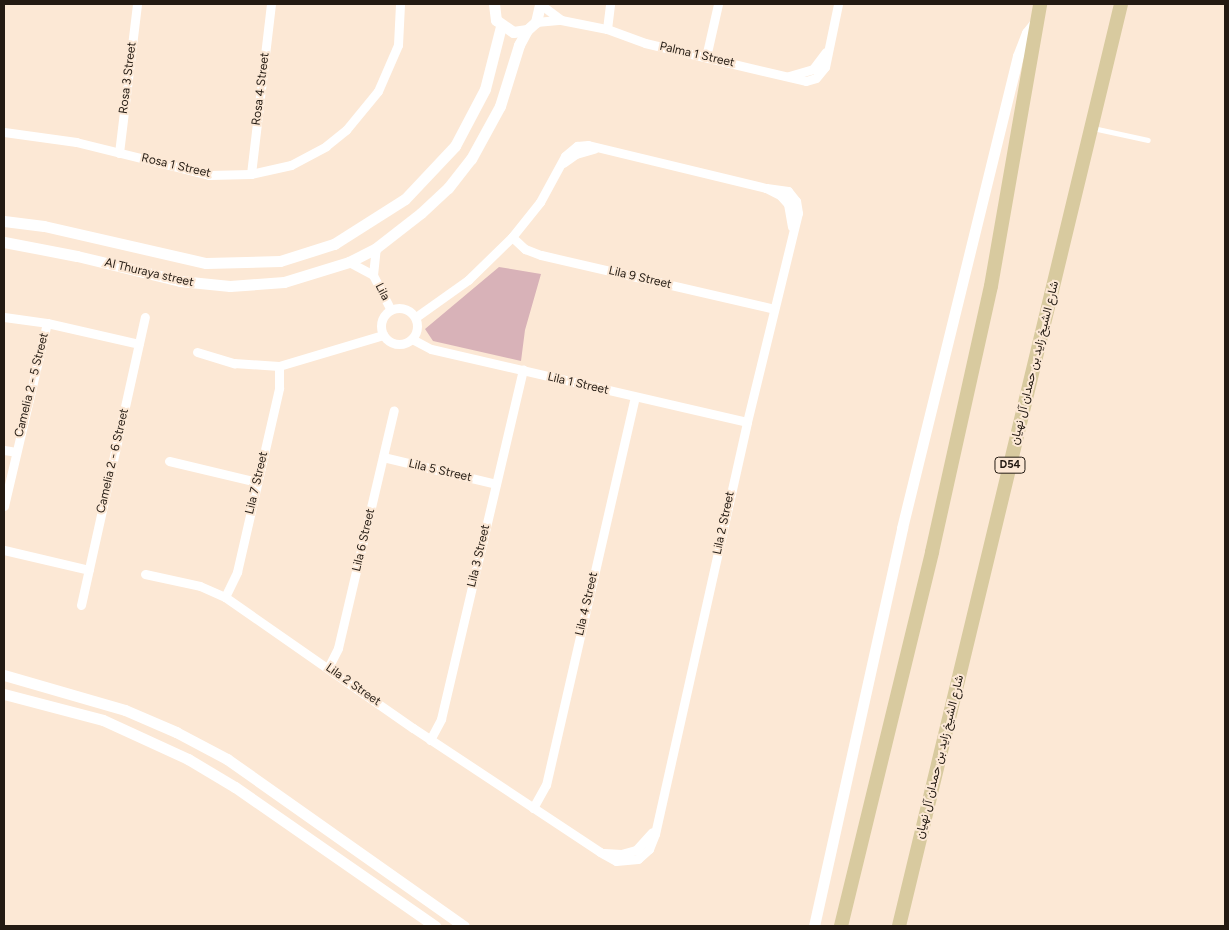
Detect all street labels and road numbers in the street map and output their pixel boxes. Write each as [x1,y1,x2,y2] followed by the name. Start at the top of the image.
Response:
[658,39,736,71] street label: Palma 1 Street
[116,41,140,115] street label: Rosa 3 Street
[249,52,273,126] street label: Rosa 4 Street
[140,151,212,181] street label: Rosa 1 Street
[103,256,195,290] street label: Al Thuraya street
[607,264,673,292] street label: Lila 9 Street
[1008,280,1062,446] street label: شارع الشيخ زايد بن حمدان آل نهيان
[372,281,392,303] street label: Lila
[12,331,52,439] street label: Camelia 2 - 5 Street
[546,370,610,398] street label: Lila 1 Street
[94,407,132,515] street label: Camelia 2 - 6 Street
[243,450,271,516] street label: Lila 7 Street
[994,456,1026,474] road number: D54
[407,457,473,485] street label: Lila 5 Street
[710,490,738,556] street label: Lila 2 Street
[350,507,378,573] street label: Lila 6 Street
[465,523,493,589] street label: Lila 3 Street
[573,571,601,637] street label: Lila 4 Street
[323,661,383,709] street label: Lila 2 Street
[913,674,967,840] street label: شارع الشيخ زايد بن حمدان آل نهيان

